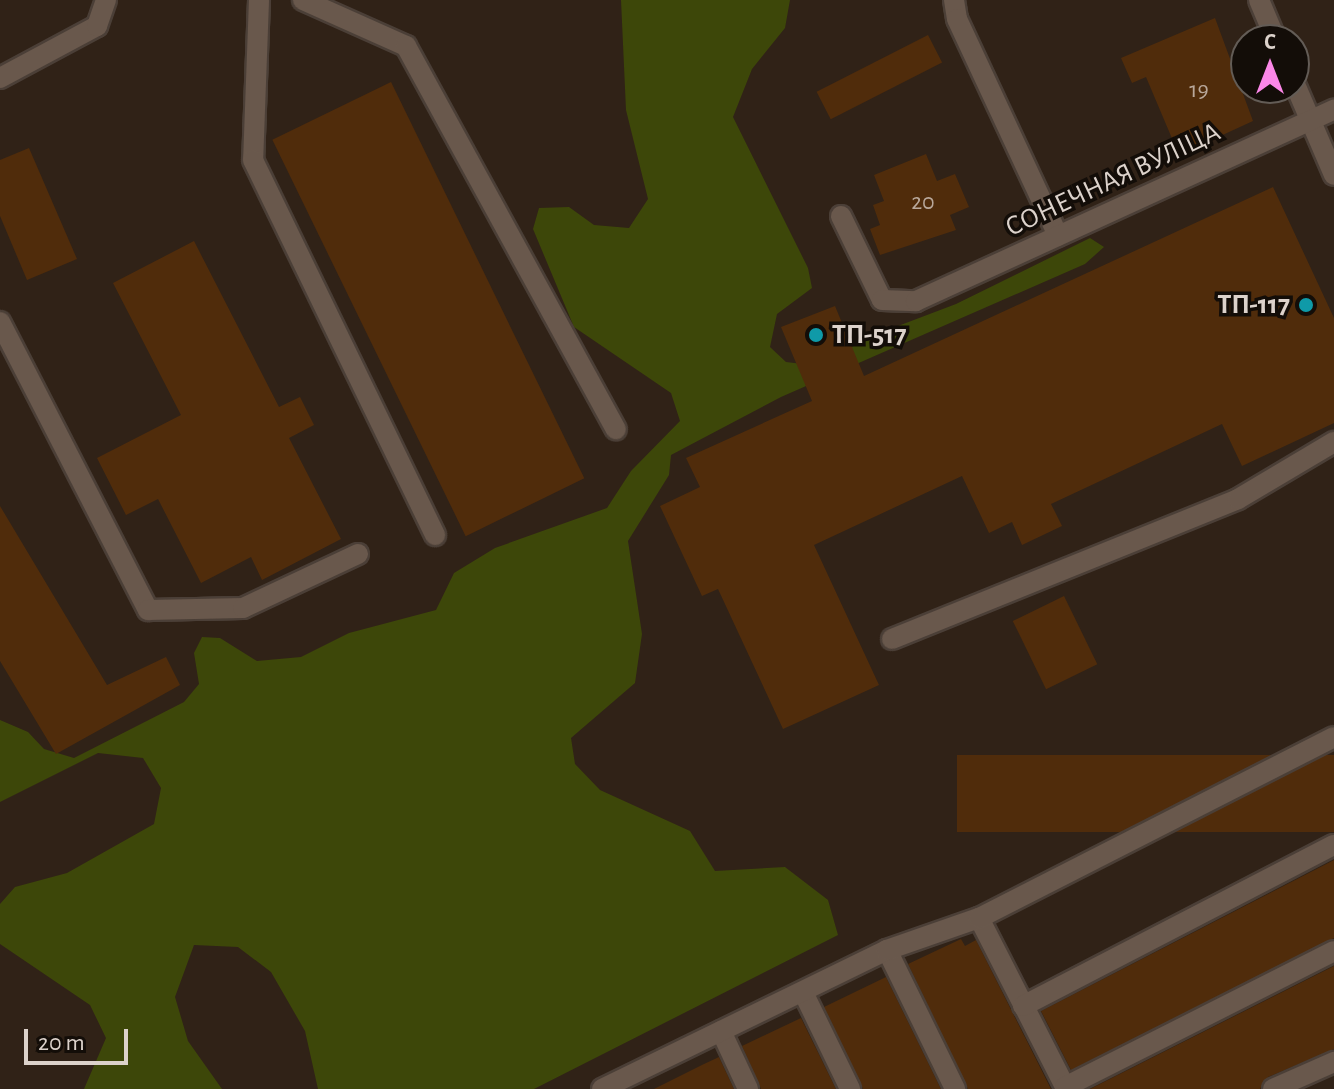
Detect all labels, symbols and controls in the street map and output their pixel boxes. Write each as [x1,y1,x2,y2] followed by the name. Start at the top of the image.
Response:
[1230,24,1310,104] north arrow
[1264,31,1276,53] text: С
[1189,77,1209,105] house number: 19
[1000,115,1226,245] street label: СОНЕЧНАЯ ВУЛІЦА
[911,189,935,217] house number: 20
[1217,288,1290,322] place label: ТП-117
[1297,296,1315,314] marker: ТП-117
[832,318,907,352] place label: ТП-517
[807,326,825,344] marker: ТП-517
[28,1013,132,1063] scale bar
[38,1031,85,1055] text: 20 m

